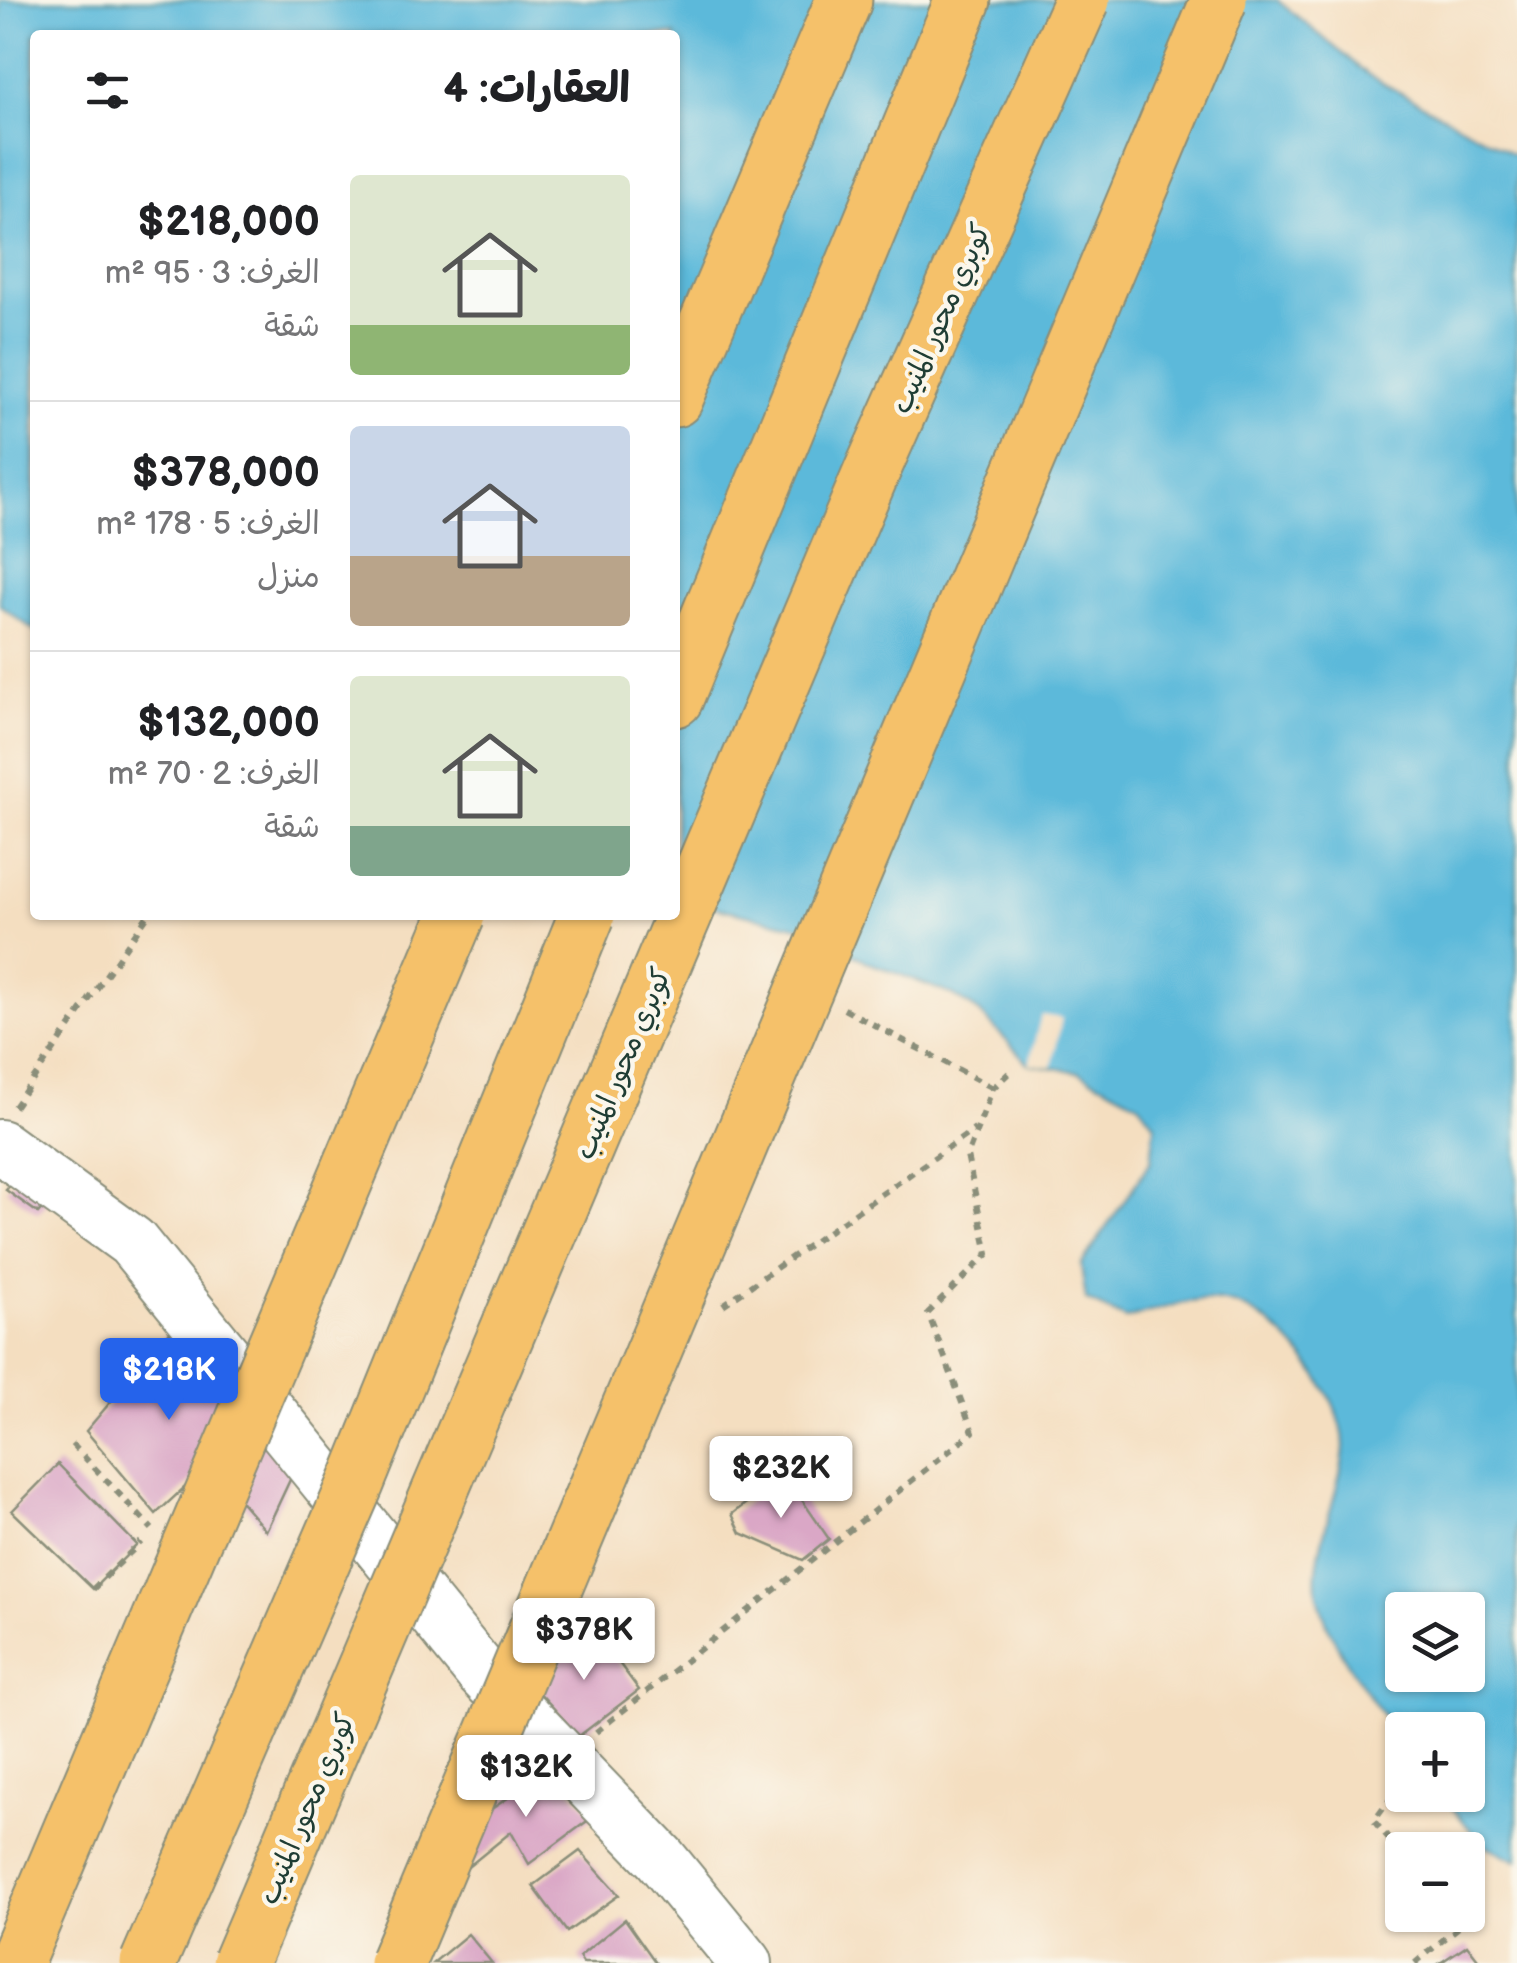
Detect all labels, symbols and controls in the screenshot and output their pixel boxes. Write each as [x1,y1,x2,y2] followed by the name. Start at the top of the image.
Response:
[80,63,135,118] icon: filters
[443,64,630,115] text: العقارات: 4
[137,197,320,248] text: $218,000
[430,215,550,335] icon: home
[885,218,1001,420] street label: كوبري محور المنيب
[105,254,320,293] text: الغرف: 3 · 95 m²
[264,307,320,346] text: شقة
[132,448,320,499] text: $378,000
[430,466,550,586] icon: home
[96,505,320,544] text: الغرف: 5 · 178 m²
[257,558,320,597] text: منزل
[137,698,320,749] text: $132,000
[430,716,550,836] icon: home
[108,755,320,794] text: الغرف: 2 · 70 m²
[264,808,320,847] text: شقة
[568,963,681,1165] street label: كوبري محور المنيب
[99,1338,239,1423] pin: $218K
[122,1351,216,1390] text: $218K
[711,1436,851,1521] pin: $232K
[731,1449,831,1488] text: $232K
[1385,1592,1485,1932] map controls
[1385,1592,1485,1692] button: layers
[514,1598,654,1683] pin: $378K
[535,1611,633,1650] text: $378K
[252,1708,365,1910] street label: كوبري محور المنيب
[1385,1712,1485,1812] button: +
[456,1735,596,1820] pin: $132K
[479,1748,573,1787] text: $132K
[1385,1832,1485,1932] button: −

